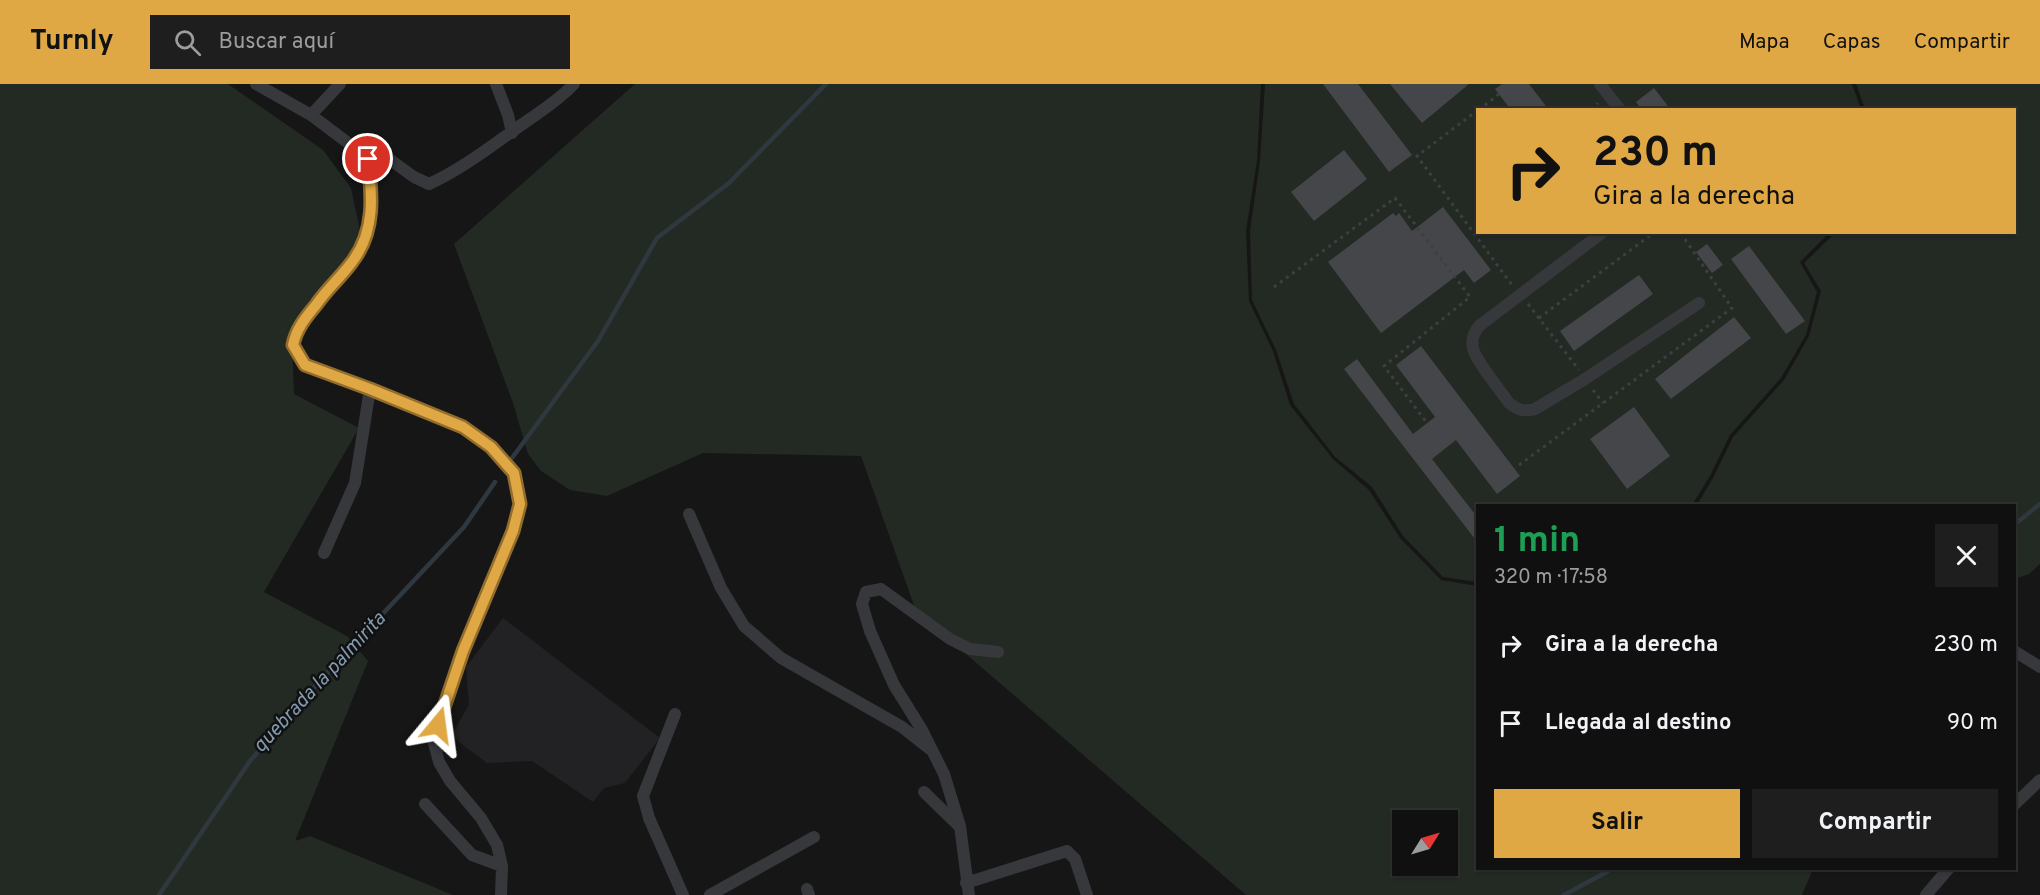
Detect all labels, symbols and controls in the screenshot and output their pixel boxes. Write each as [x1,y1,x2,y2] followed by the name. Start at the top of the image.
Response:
[150,15,570,69] search box
[30,24,114,60] text: Turnly
[171,26,204,59] icon: search
[219,29,334,56] text: Buscar aquí
[1739,29,1790,56] text: Mapa
[1823,29,1881,56] text: Capas
[1914,29,2010,56] text: Compartir
[1593,128,1718,181] text: 230 m
[1494,132,1572,210] icon: right
[342,133,393,184] pin
[351,142,384,175] icon: arrive
[1593,180,1795,214] text: Gira a la derecha
[1494,519,1580,565] text: 1 min
[1935,524,1998,587] button: close
[1494,565,1608,591] text: 320 m · 17:58
[248,607,393,759] water label: quebrada la palmirita
[1494,629,1527,662] icon: right
[1545,632,1718,659] text: Gira a la derecha
[1934,632,1998,659] text: 230 m
[406,693,470,757] position arrow
[1494,707,1527,740] icon: arrive
[1545,710,1731,737] text: Llegada al destino
[1947,710,1998,737] text: 90 m
[1494,789,1740,858] button: Salir
[1752,789,1998,858] button: Compartir
[1392,810,1458,876] north arrow
[1392,810,1458,876] map controls

